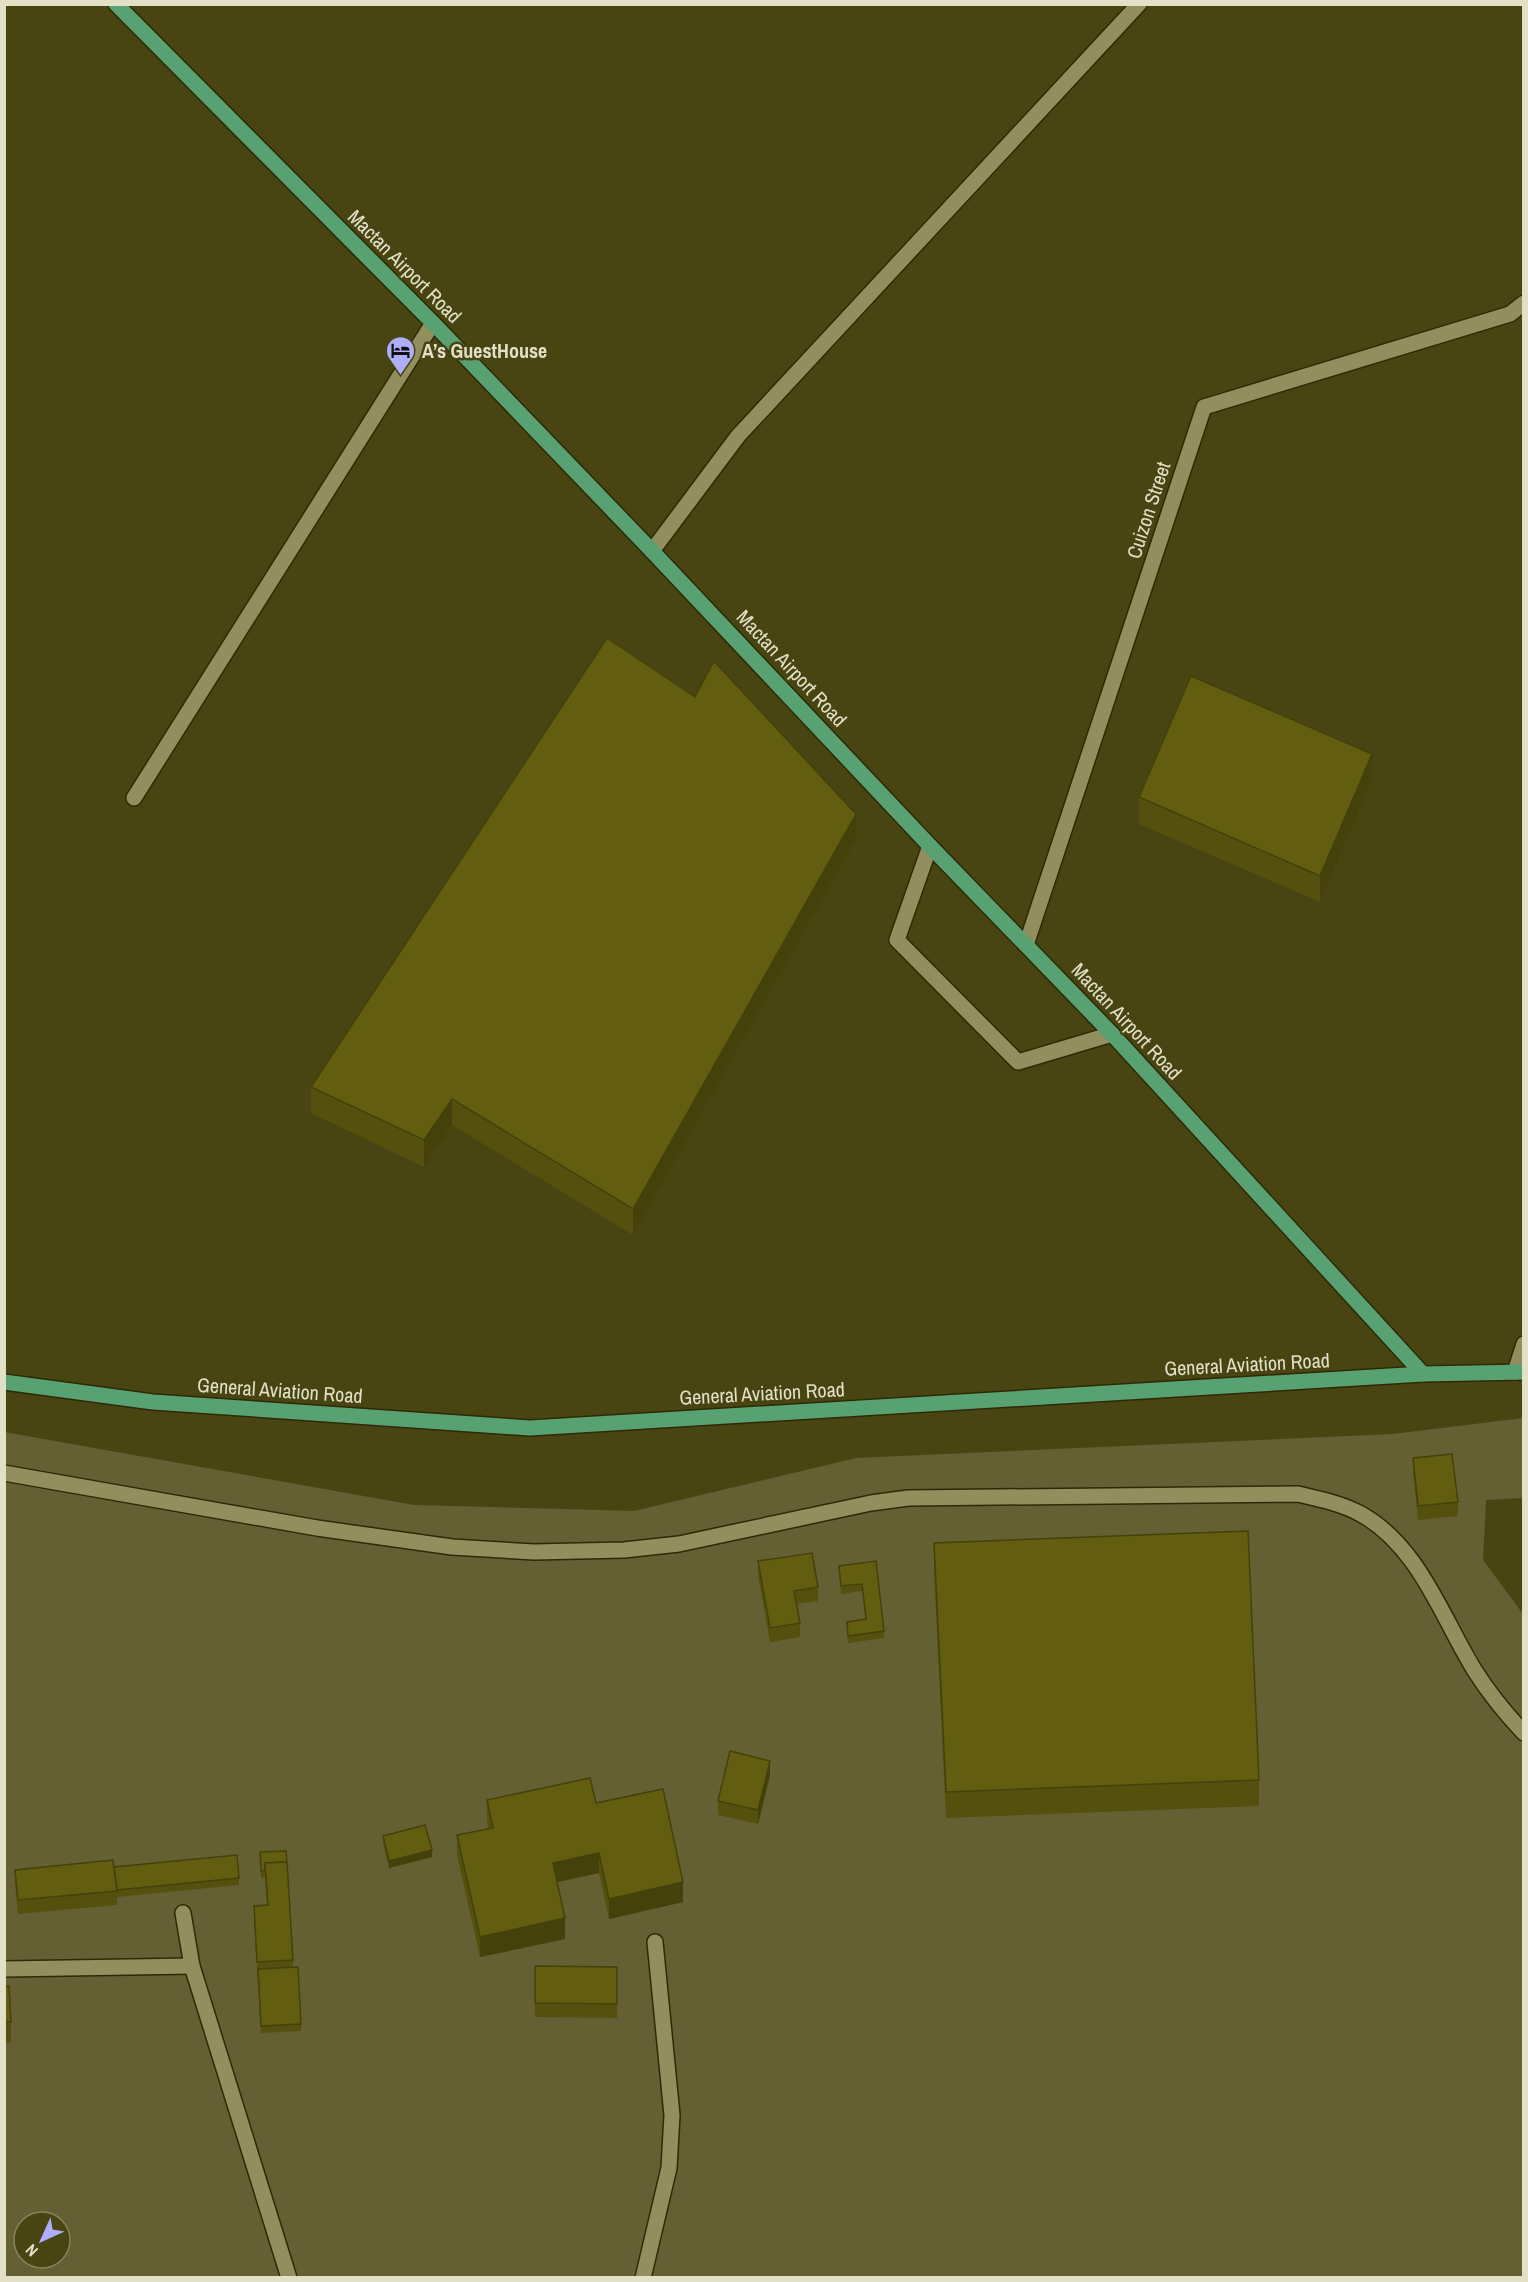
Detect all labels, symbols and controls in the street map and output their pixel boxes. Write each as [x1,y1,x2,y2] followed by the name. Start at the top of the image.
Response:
[342,203,468,329] street label: Mactan Airport Road
[385,334,417,376] hotel icon: A’s GuestHouse
[422,337,547,364] place label: A’s GuestHouse
[1120,458,1176,562] street label: Cuizon Street
[731,604,853,732] street label: Mactan Airport Road
[1066,957,1188,1085] street label: Mactan Airport Road
[1164,1346,1330,1382] street label: General Aviation Road
[196,1371,364,1409] street label: General Aviation Road
[679,1375,845,1411] street label: General Aviation Road
[12,2210,72,2270] north arrow
[20,2239,43,2262] text: N

